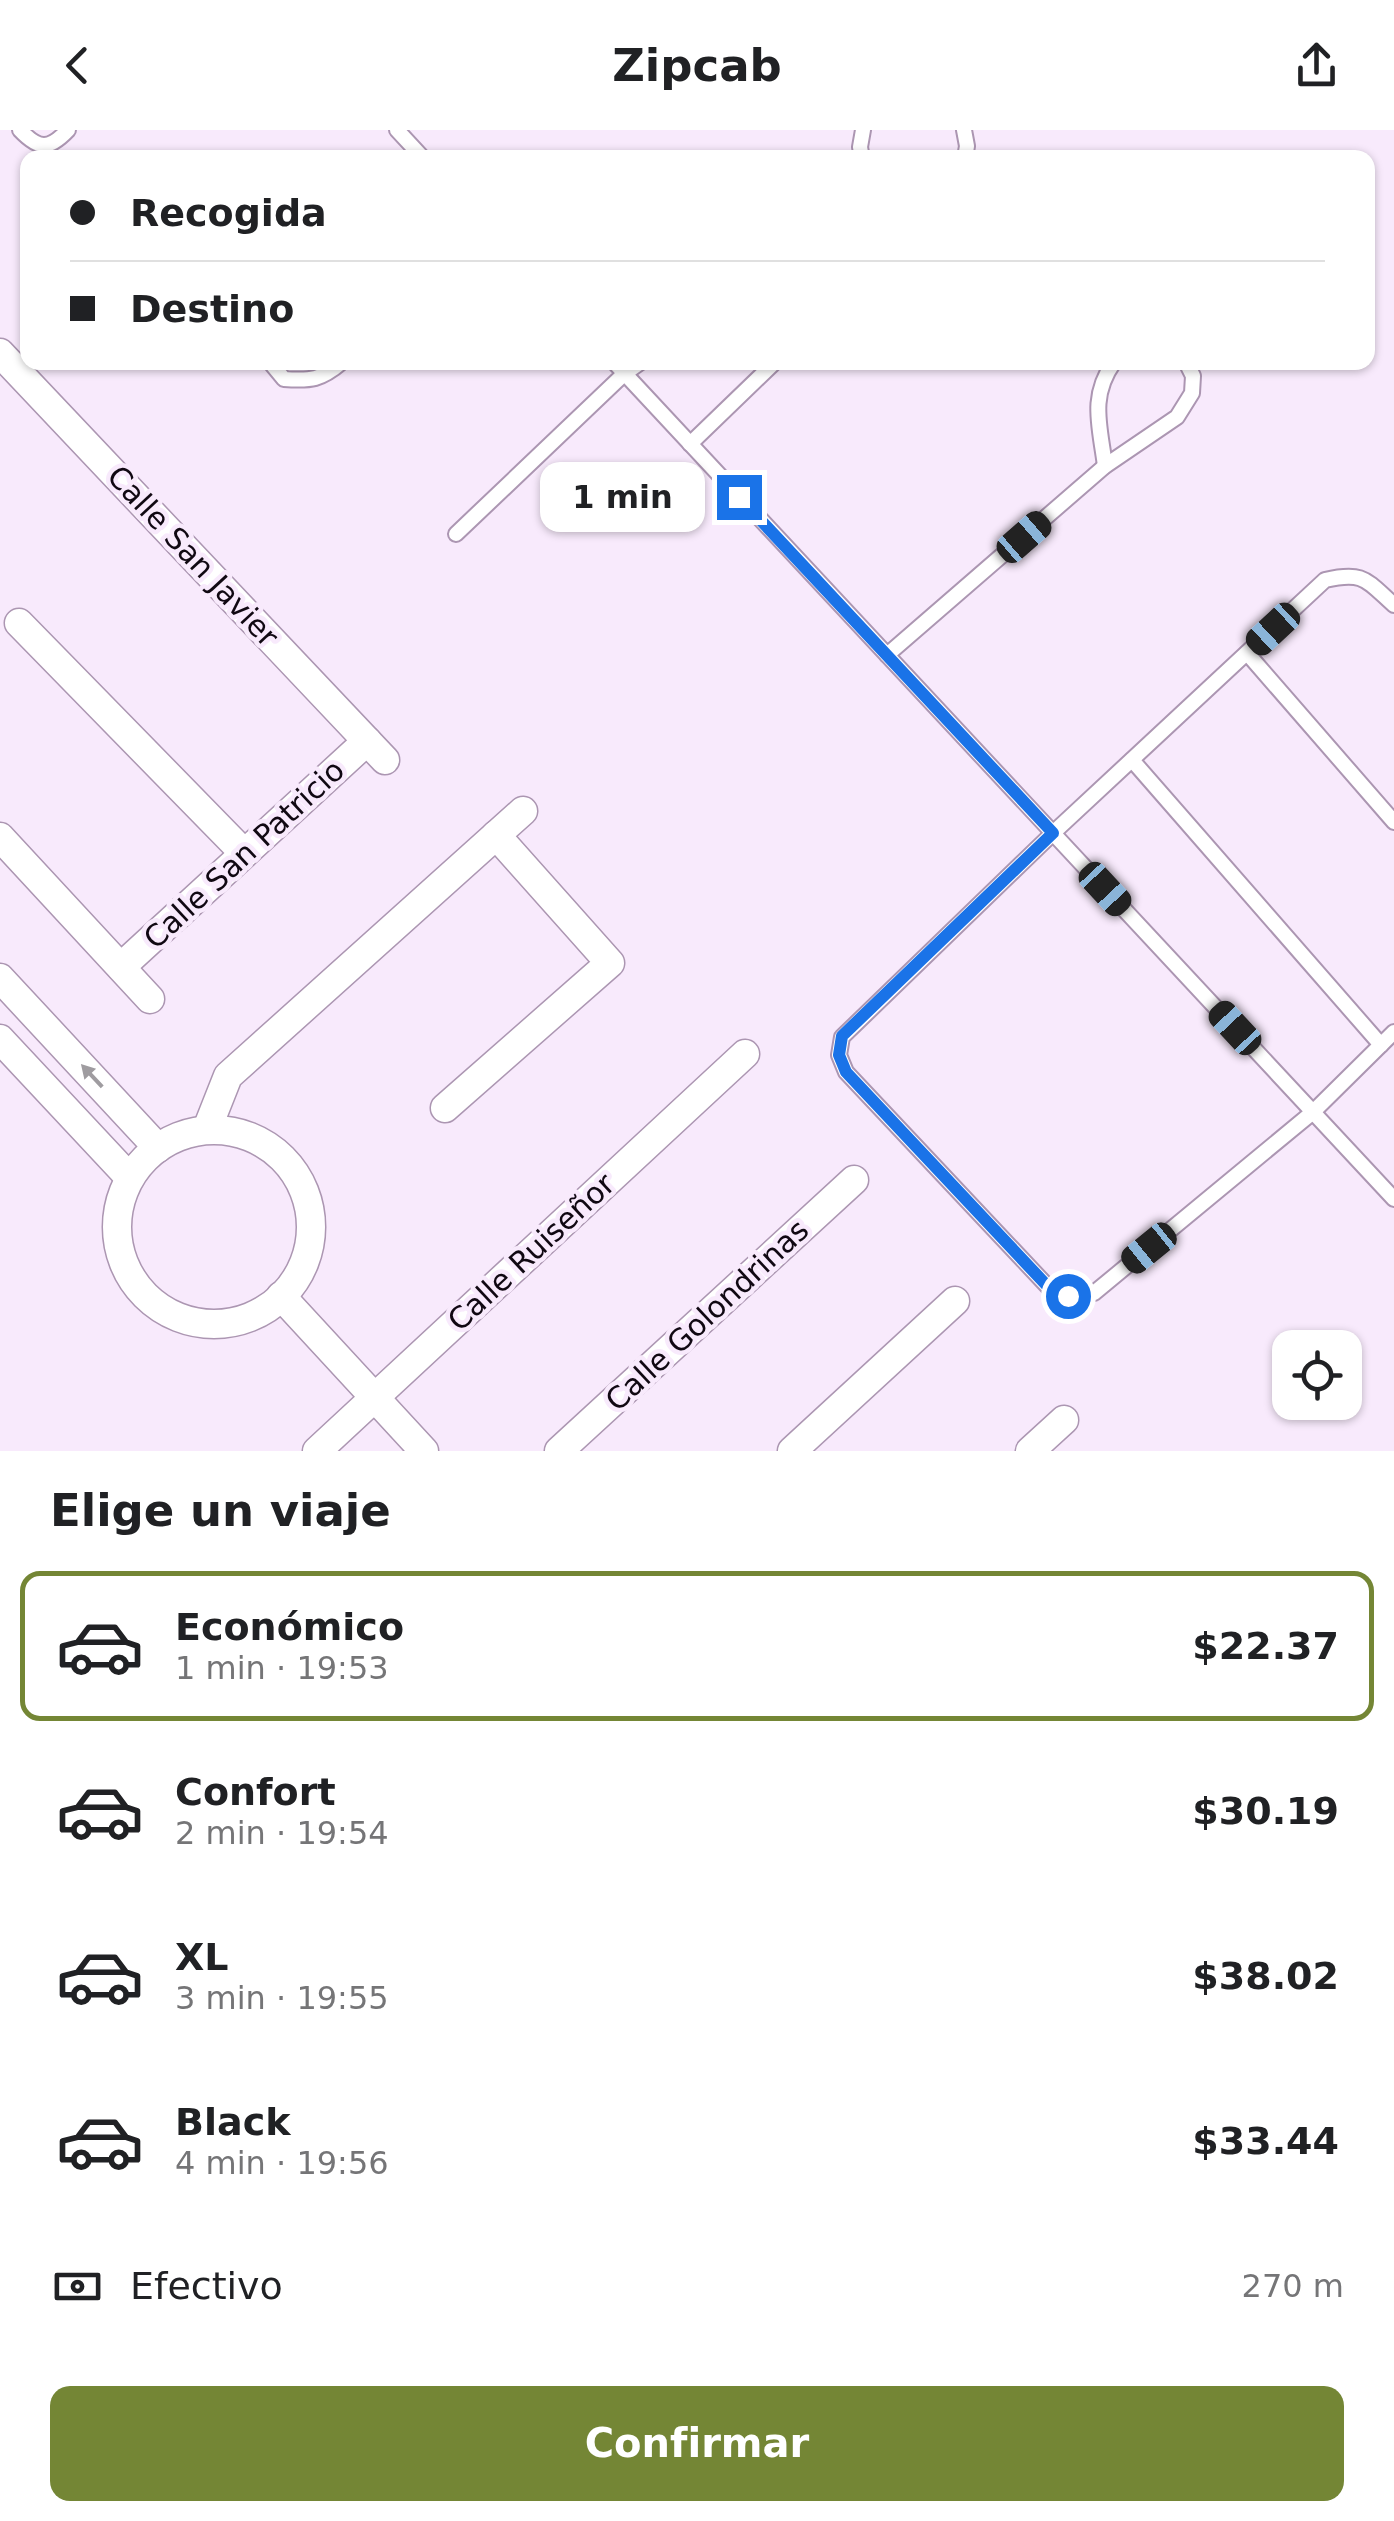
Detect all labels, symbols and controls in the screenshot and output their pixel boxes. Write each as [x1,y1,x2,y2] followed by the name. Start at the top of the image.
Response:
[50,38,105,93] icon: back
[1289,38,1344,93] icon: share
[612,39,782,92] text: Zipcab
[130,191,327,235] text: Recogida
[130,287,294,331] text: Destino
[100,458,286,654] street label: Calle San Javier
[539,462,704,532] callout: 1 min
[717,475,762,520] route end
[572,478,673,516] text: 1 min
[992,506,1056,568] car
[1241,598,1305,660] car
[137,752,351,956] street label: Calle San Patricio
[1074,857,1136,921] car
[1204,996,1266,1060] car
[81,1065,104,1089] one-way arrow
[441,1166,622,1338] street label: Calle Ruiseñor
[599,1212,815,1418] street label: Calle Golondrinas
[1116,1217,1182,1279] car
[1046,1274,1091,1319] route start
[1272,1330,1362,1420] map controls
[1272,1330,1362,1420] button: locate
[50,1484,391,1537] text: Elige un viaje
[55,1601,145,1691] icon: car
[175,1605,404,1649] text: Económico
[1192,1624,1339,1668] text: $22.37
[175,1649,389,1687] text: 1 min · 19:53
[55,1766,145,1856] icon: car
[175,1770,336,1814] text: Confort
[1192,1789,1339,1833] text: $30.19
[175,1814,389,1852] text: 2 min · 19:54
[55,1931,145,2021] icon: car
[175,1935,229,1979] text: XL
[1192,1954,1339,1998] text: $38.02
[175,1979,389,2017] text: 3 min · 19:55
[55,2096,145,2186] icon: car
[175,2100,290,2144] text: Black
[1192,2119,1339,2163] text: $33.44
[175,2144,389,2182] text: 4 min · 19:56
[50,2259,105,2314] icon: cash
[130,2264,283,2308] text: Efectivo
[1242,2267,1344,2305] text: 270 m
[50,2386,1344,2501] button: Confirmar

